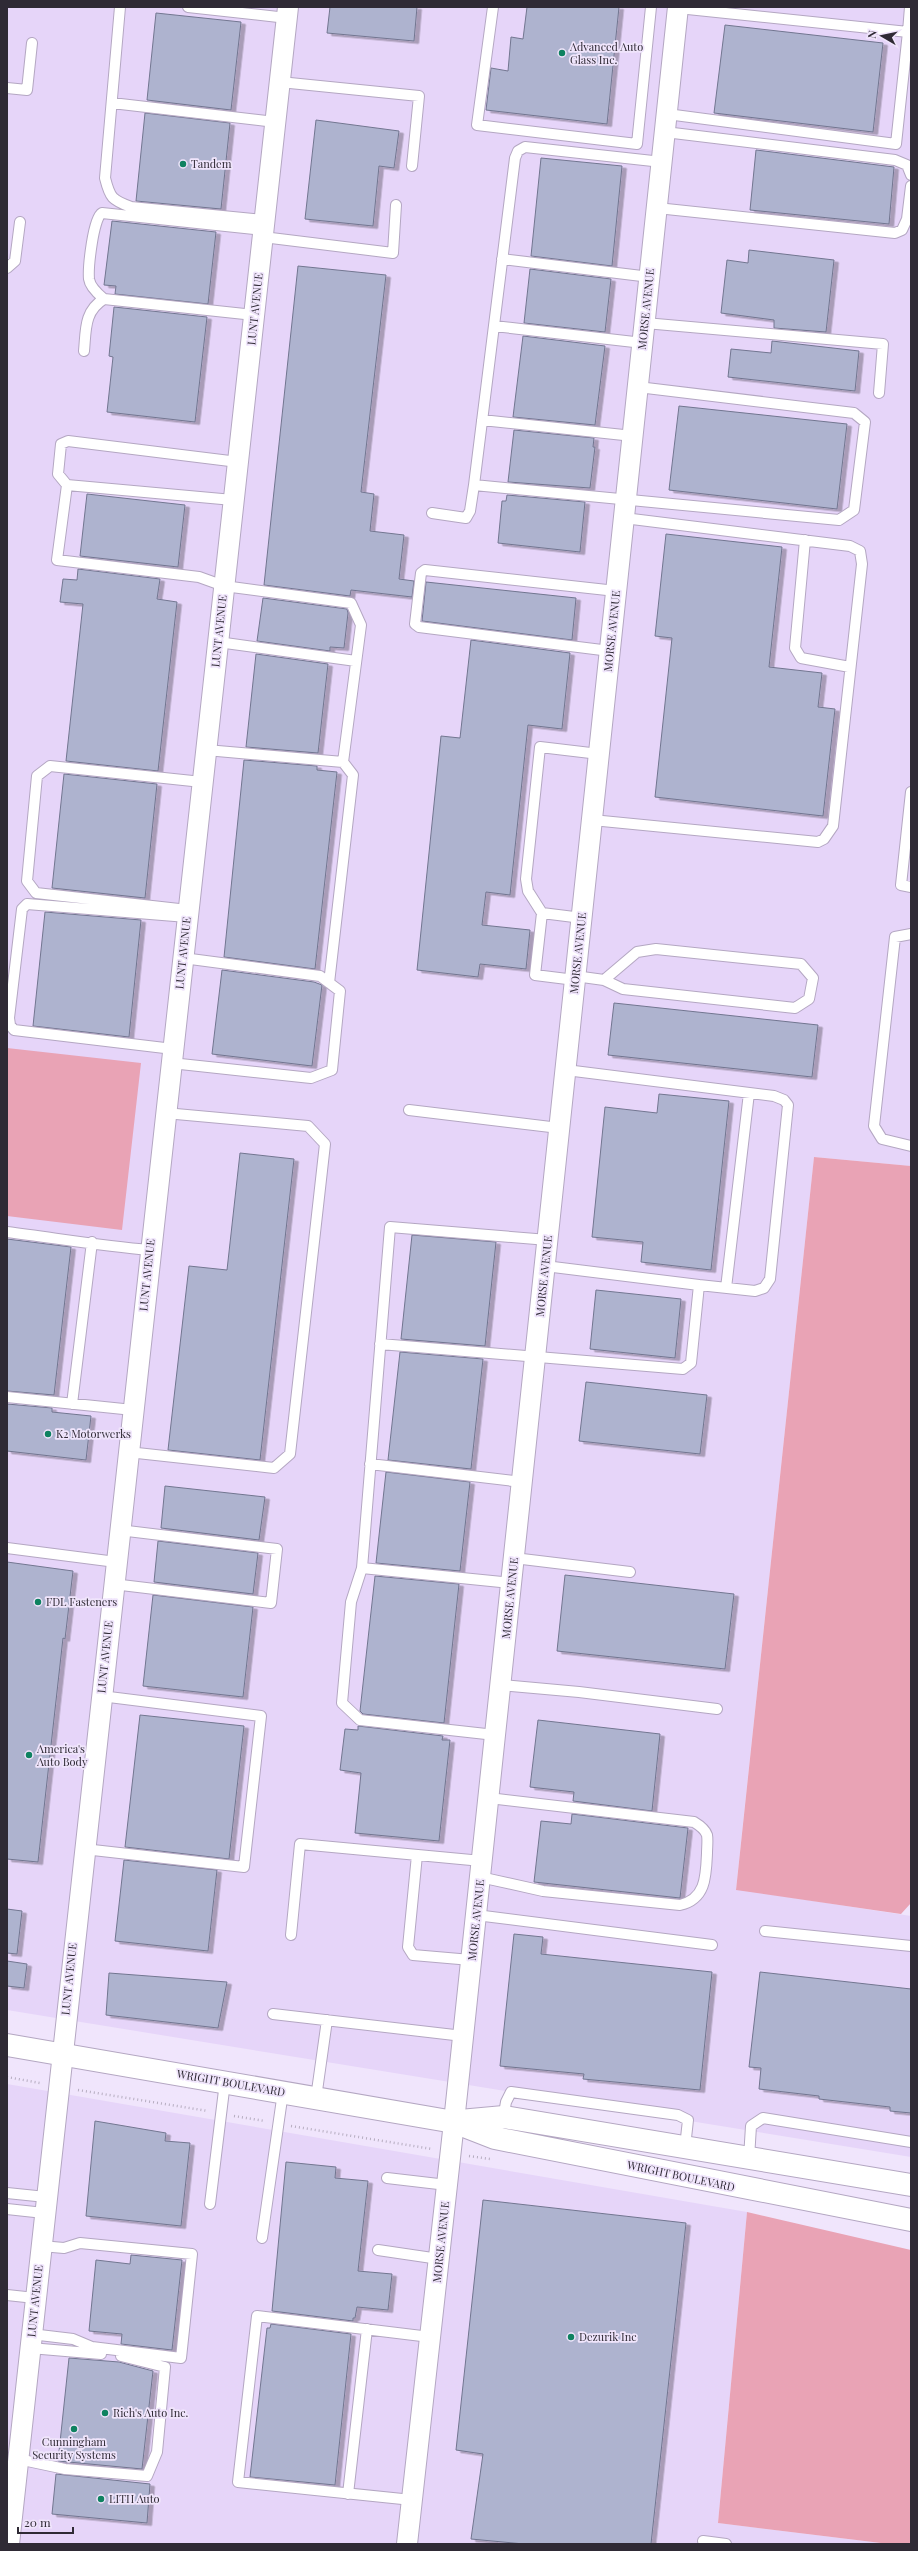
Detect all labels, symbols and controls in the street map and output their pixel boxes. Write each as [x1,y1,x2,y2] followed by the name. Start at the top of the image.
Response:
[862,16,902,56] north arrow
[864,29,880,39] text: N
[569,39,643,67] place label: Advanced Auto Glass Inc.
[557,48,567,58] marker: Advanced Auto Glass Inc.
[191,156,232,171] place label: Tandem
[178,159,188,169] marker: Tandem
[634,267,657,350] street label: MORSE AVENUE
[243,272,266,346] street label: LUNT AVENUE
[600,589,623,672] street label: MORSE AVENUE
[207,594,230,668] street label: LUNT AVENUE
[566,911,589,994] street label: MORSE AVENUE
[171,916,194,990] street label: LUNT AVENUE
[532,1234,555,1317] street label: MORSE AVENUE
[135,1238,158,1312] street label: LUNT AVENUE
[56,1426,131,1441] place label: K2 Motorwerks
[43,1429,53,1439] marker: K2 Motorwerks
[498,1556,521,1639] street label: MORSE AVENUE
[46,1594,117,1609] place label: FDL Fasteners
[33,1597,43,1607] marker: FDL Fasteners
[93,1620,116,1694] street label: LUNT AVENUE
[36,1741,88,1769] place label: America's Auto Body
[24,1750,34,1760] marker: America's Auto Body
[464,1878,487,1961] street label: MORSE AVENUE
[57,1942,80,2016] street label: LUNT AVENUE
[175,2065,286,2099] street label: WRIGHT BOULEVARD
[625,2157,736,2194] street label: WRIGHT BOULEVARD
[429,2200,452,2283] street label: MORSE AVENUE
[23,2264,46,2338] street label: LUNT AVENUE
[579,2329,637,2344] place label: Dezurik Inc
[566,2332,576,2342] marker: Dezurik Inc
[113,2405,189,2420] place label: Rich's Auto Inc.
[100,2408,110,2418] marker: Rich's Auto Inc.
[69,2424,79,2434] marker: Cunningham Security Systems
[32,2434,116,2462] place label: Cunningham Security Systems
[109,2491,160,2506] place label: LITH Auto
[96,2494,106,2504] marker: LITH Auto
[18,2509,73,2535] scale bar
[24,2514,51,2530] text: 20 m

